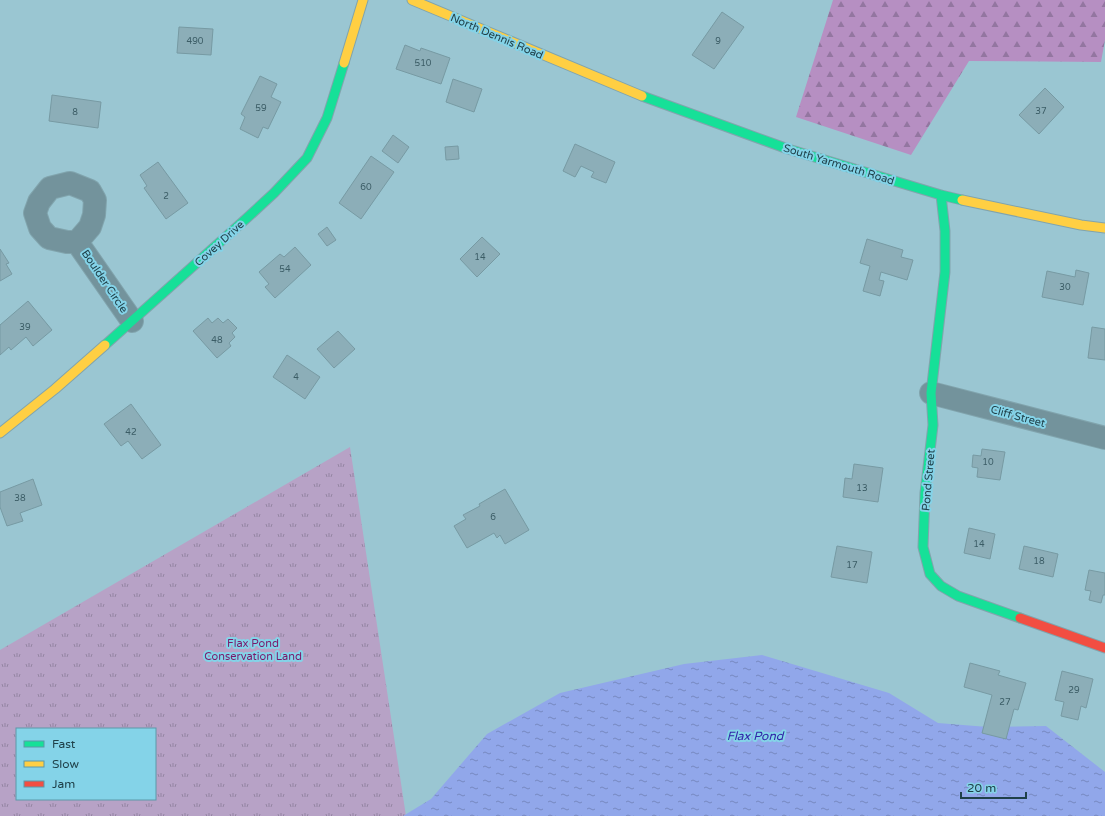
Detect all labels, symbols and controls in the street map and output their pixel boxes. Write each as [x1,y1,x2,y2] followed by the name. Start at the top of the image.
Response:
[448,11,545,62] street label: North Dennis Road
[187,36,204,47] house number: 490
[715,36,721,47] house number: 9
[415,58,432,69] house number: 510
[255,103,267,114] house number: 59
[1035,106,1047,117] house number: 37
[72,107,78,118] house number: 8
[782,141,896,188] street label: South Yarmouth Road
[360,182,372,193] house number: 60
[163,191,169,202] house number: 2
[192,218,247,269] street label: Covey Drive
[79,247,130,315] street label: Boulder Circle
[474,252,486,263] house number: 14
[279,264,291,275] house number: 54
[1059,282,1071,293] house number: 30
[19,322,31,333] house number: 39
[211,335,223,346] house number: 48
[293,372,299,383] house number: 4
[989,403,1047,430] street label: Cliff Street
[125,427,137,438] house number: 42
[919,449,938,511] street label: Pond Street
[982,457,994,468] house number: 10
[856,483,868,494] house number: 13
[14,493,26,504] house number: 38
[490,512,496,523] house number: 6
[973,539,985,550] house number: 14
[1033,556,1045,567] house number: 18
[846,560,858,571] house number: 17
[204,637,302,663] park label: Flax Pond Conservation Land
[1068,685,1080,696] house number: 29
[999,697,1011,708] house number: 27
[16,728,156,800] legend
[727,729,785,743] water label: Flax Pond
[52,737,76,751] text: Fast
[52,757,79,771] text: Slow
[961,774,1026,800] scale bar
[52,777,75,791] text: Jam
[967,781,996,795] text: 20 m

